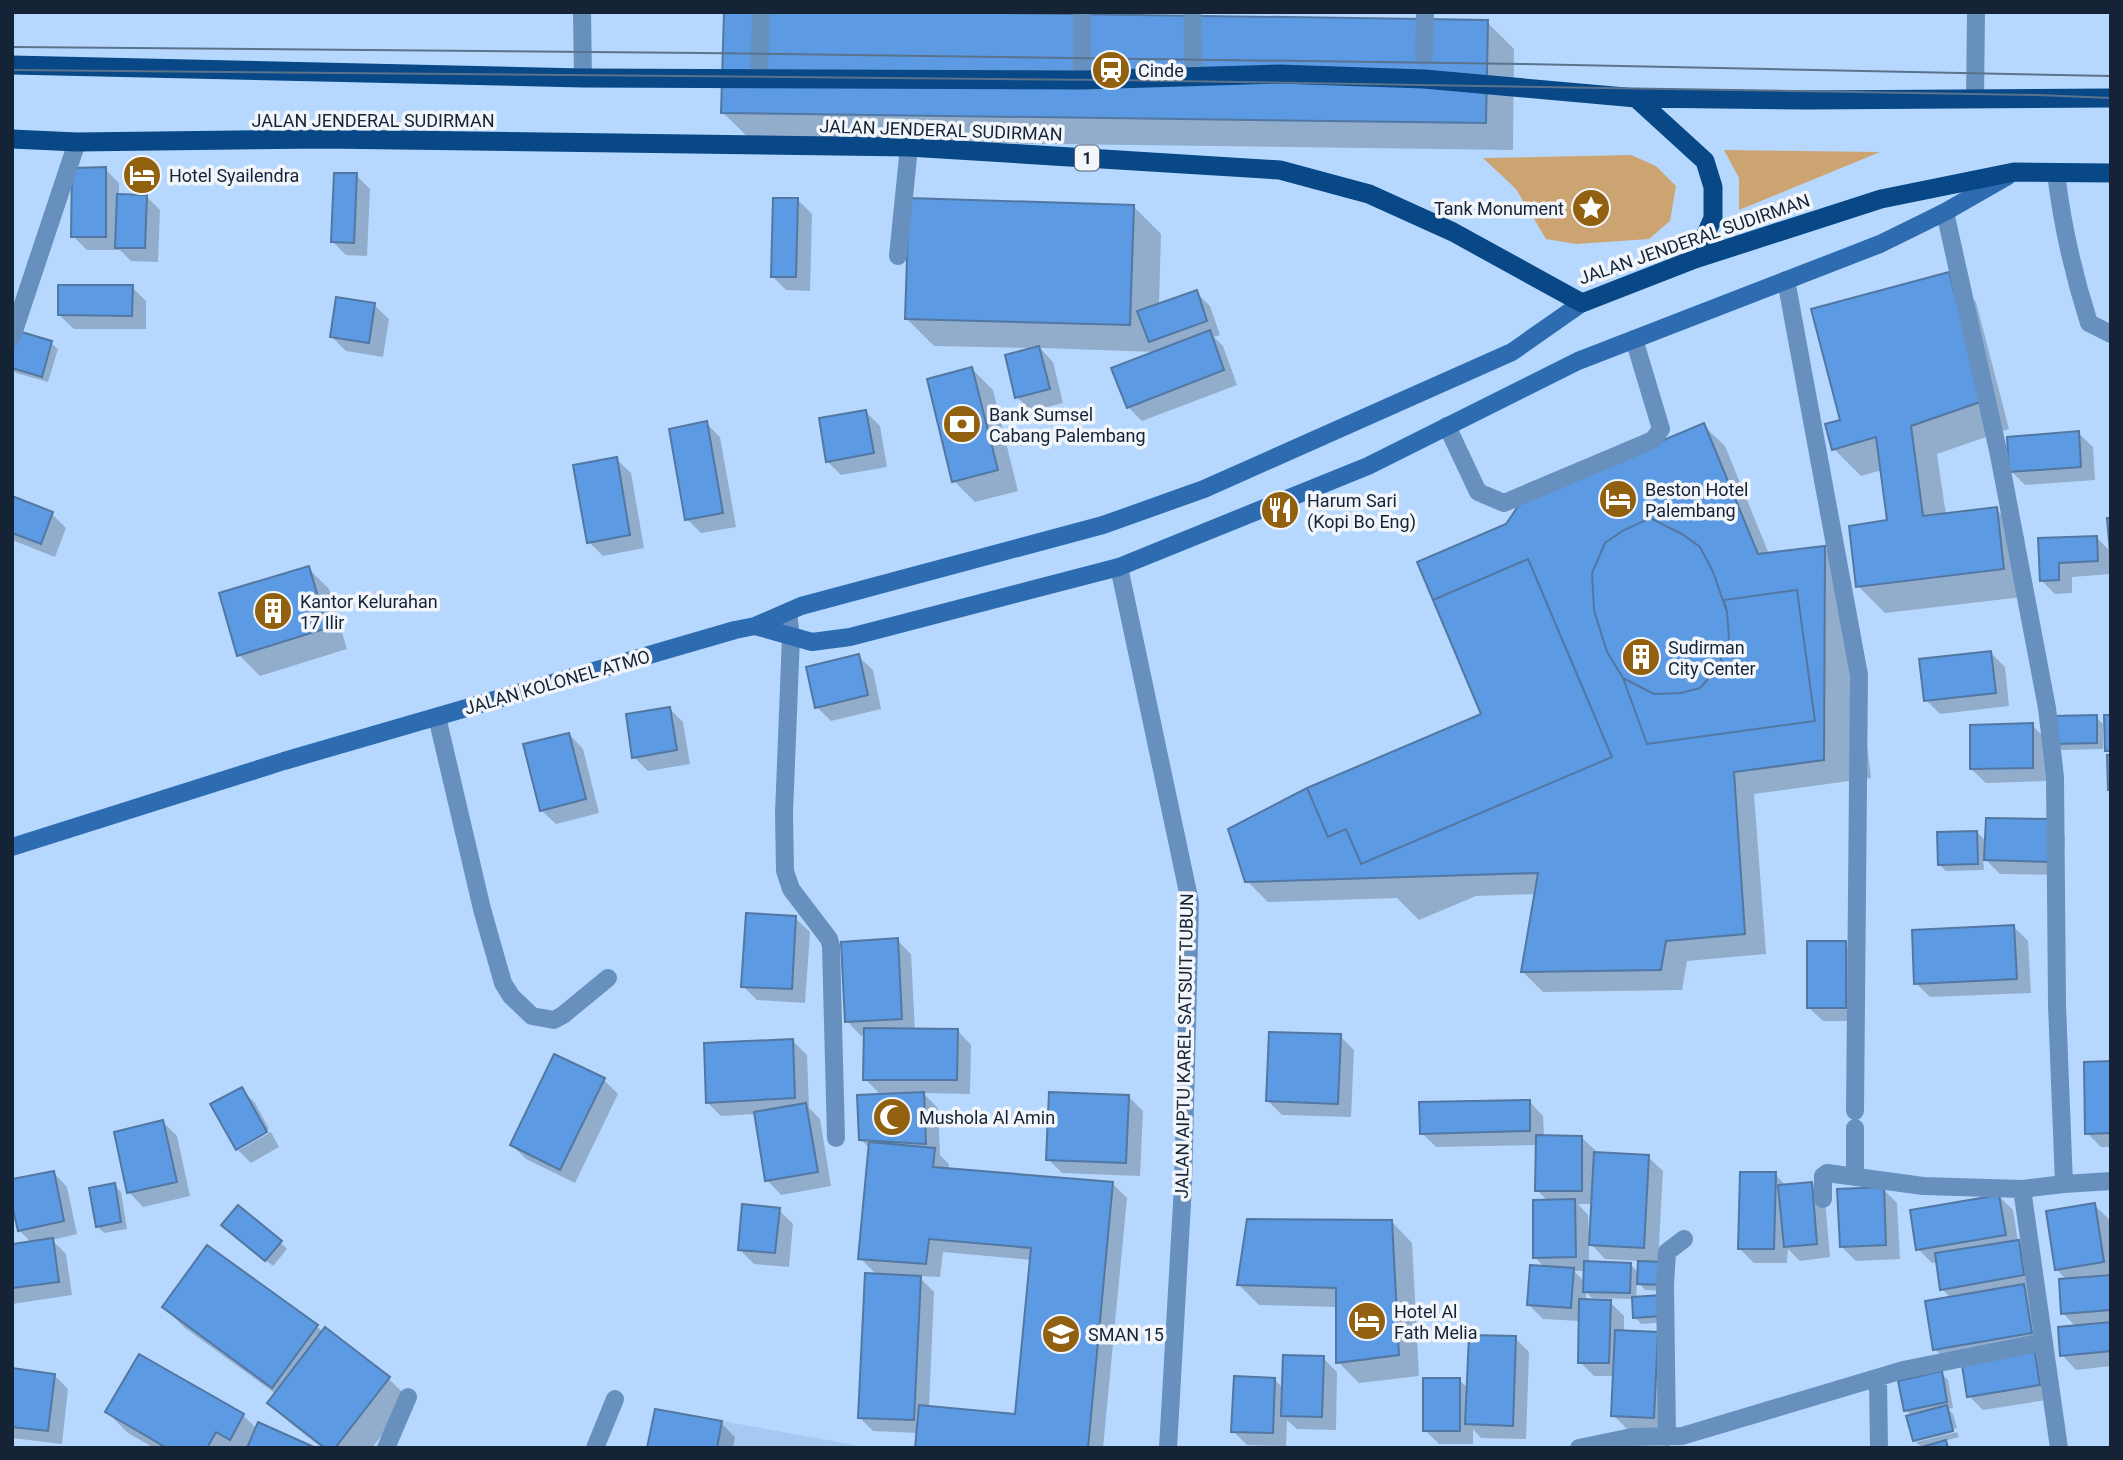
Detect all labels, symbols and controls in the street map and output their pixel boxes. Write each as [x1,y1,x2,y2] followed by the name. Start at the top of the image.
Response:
[1090,49,1132,91] station icon: Cinde
[1138,60,1184,81] place label: Cinde
[251,110,495,131] street label: JALAN JENDERAL SUDIRMAN
[819,115,1063,145] street label: JALAN JENDERAL SUDIRMAN
[1075,146,1099,170] road number: 1
[121,154,163,196] hotel icon: Hotel Syailendra
[169,165,299,186] place label: Hotel Syailendra
[1570,187,1612,229] place icon: Tank Monument
[1576,190,1812,288] street label: JALAN JENDERAL SUDIRMAN
[1434,198,1564,219] place label: Tank Monument
[941,403,983,445] bank icon: Bank Sumsel Cabang Palembang
[989,404,1146,446] place label: Bank Sumsel Cabang Palembang
[1597,478,1639,520] hotel icon: Beston Hotel Palembang
[1645,479,1748,521] place label: Beston Hotel Palembang
[1259,489,1301,531] restaurant icon: Harum Sari (Kopi Bo Eng)
[1307,490,1416,533] place label: Harum Sari (Kopi Bo Eng)
[252,590,294,632] building icon: Kantor Kelurahan 17 Ilir
[300,591,438,633] place label: Kantor Kelurahan 17 Ilir
[1620,636,1662,678] building icon: Sudirman City Center
[1668,637,1756,679] place label: Sudirman City Center
[462,645,652,719] street label: JALAN KOLONEL ATMO
[1171,893,1197,1199] street label: JALAN AIPTU KAREL SATSUIT TUBUN
[871,1096,913,1138] mosque icon: Mushola Al Amin
[919,1107,1055,1128] place label: Mushola Al Amin
[1346,1300,1388,1342] hotel icon: Hotel Al Fath Melia
[1394,1301,1478,1343] place label: Hotel Al Fath Melia
[1040,1313,1082,1355] school or university icon: SMAN 15
[1088,1324,1164,1345] place label: SMAN 15

